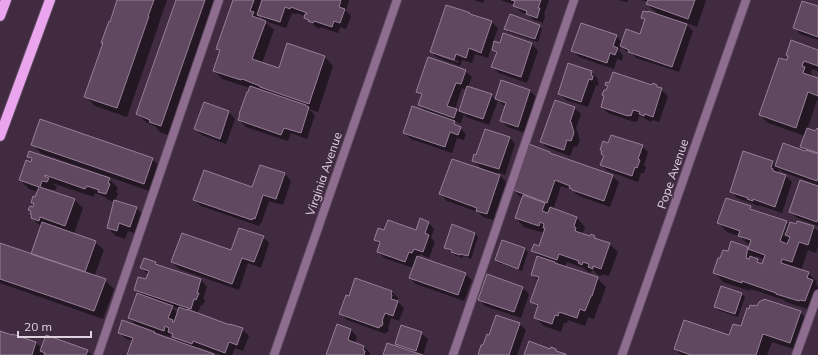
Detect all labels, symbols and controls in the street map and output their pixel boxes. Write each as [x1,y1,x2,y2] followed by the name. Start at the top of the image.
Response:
[302,130,345,218] street label: Virginia Avenue
[654,137,692,211] street label: Pope Avenue
[18,313,91,339] scale bar
[24,319,52,334] text: 20 m

